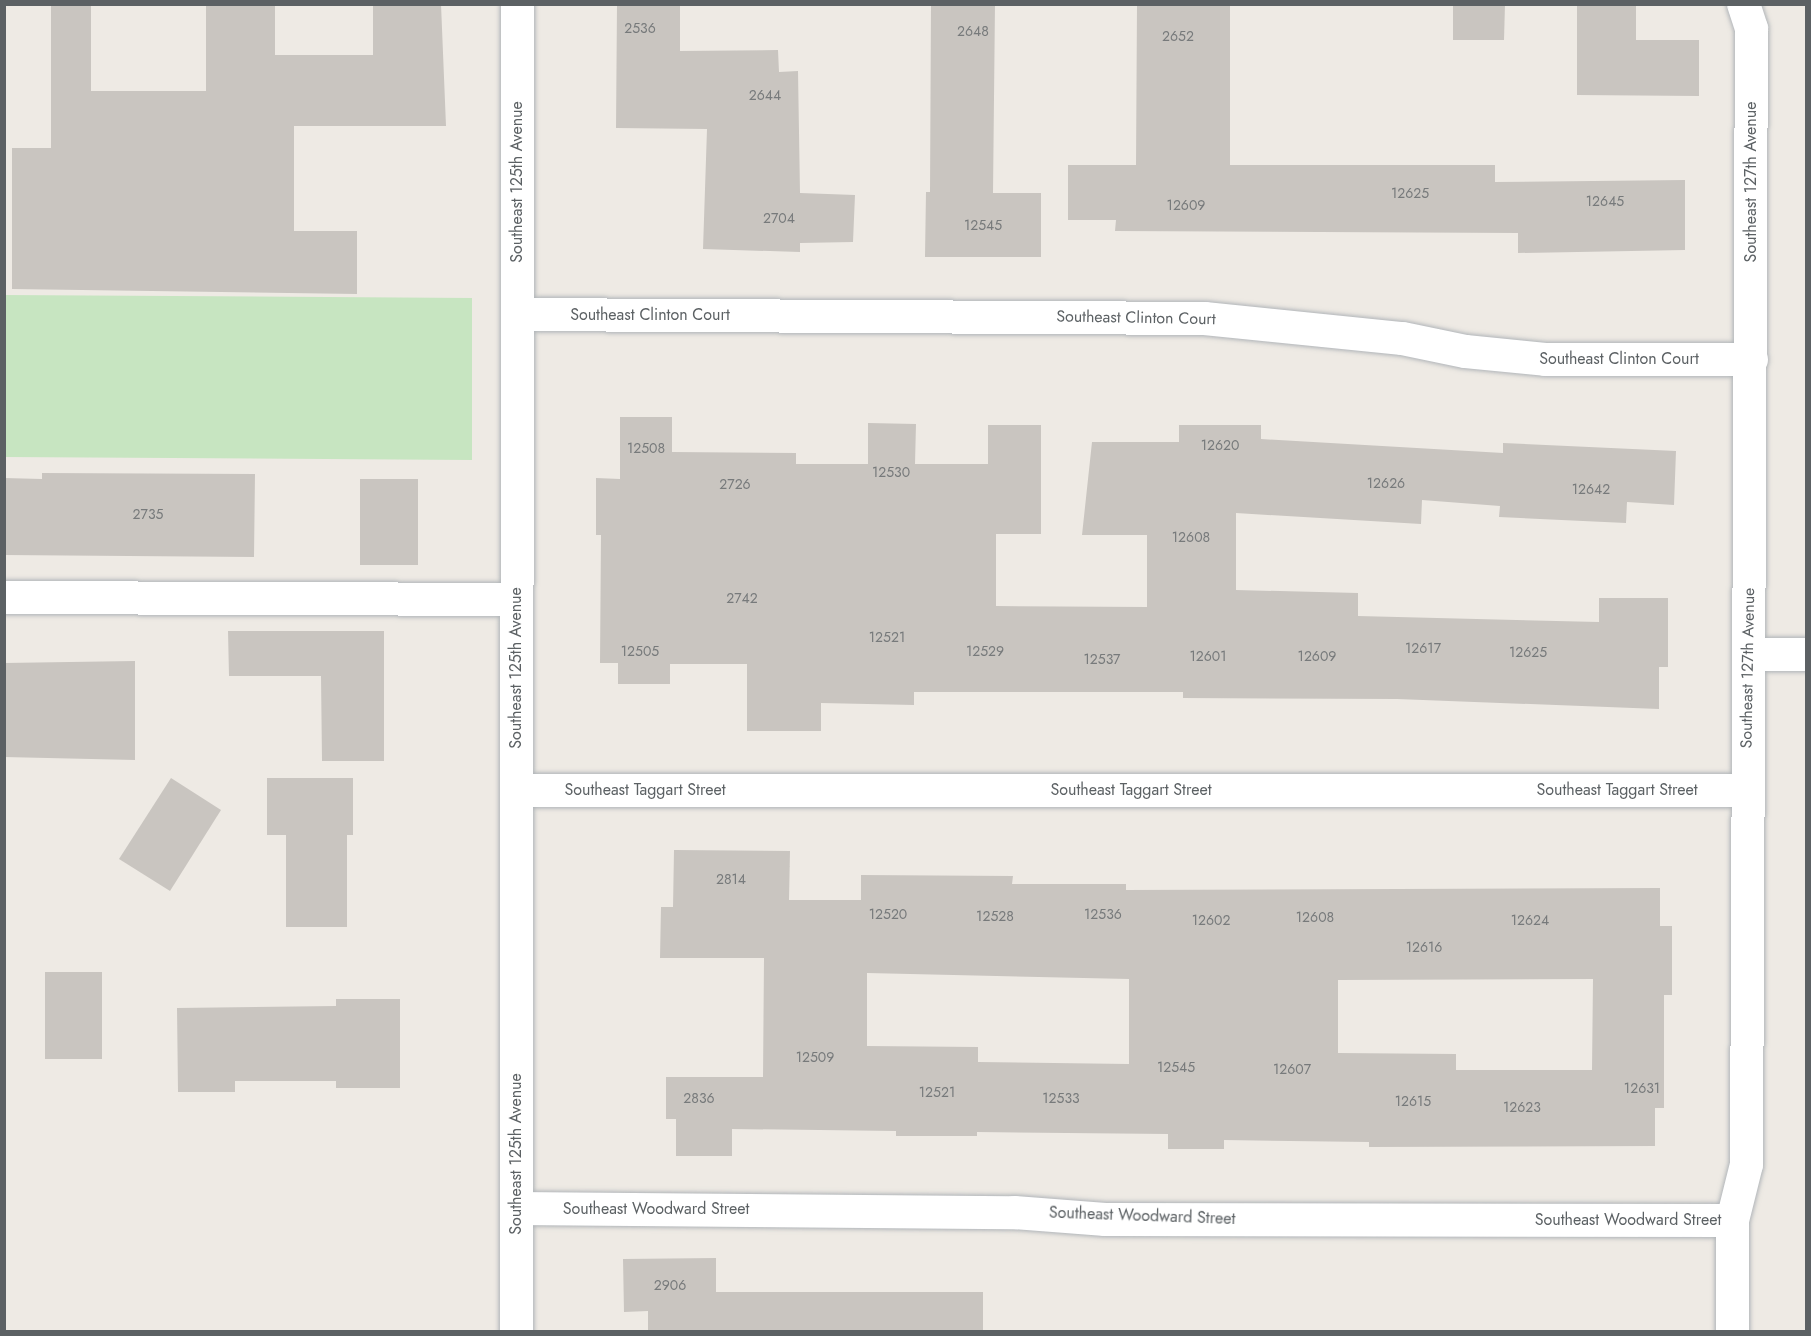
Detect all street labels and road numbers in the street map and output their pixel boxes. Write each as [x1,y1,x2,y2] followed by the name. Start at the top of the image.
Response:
[507,101,527,263] street label: Southeast 125th Avenue
[1741,102,1761,262] street label: Southeast 127th Avenue
[570,305,730,325] street label: Southeast Clinton Court
[1056,307,1216,329] street label: Southeast Clinton Court
[1539,349,1699,369] street label: Southeast Clinton Court
[506,587,526,749] street label: Southeast 125th Avenue
[1737,587,1759,749] street label: Southeast 127th Avenue
[565,780,725,800] street label: Southeast Taggart Street
[1051,780,1211,800] street label: Southeast Taggart Street
[1537,780,1697,800] street label: Southeast Taggart Street
[506,1073,526,1235] street label: Southeast 125th Avenue
[563,1199,749,1219] street label: Southeast Woodward Street
[1048,1203,1236,1229] street label: Southeast Woodward Street
[1535,1210,1721,1230] street label: Southeast Woodward Street

